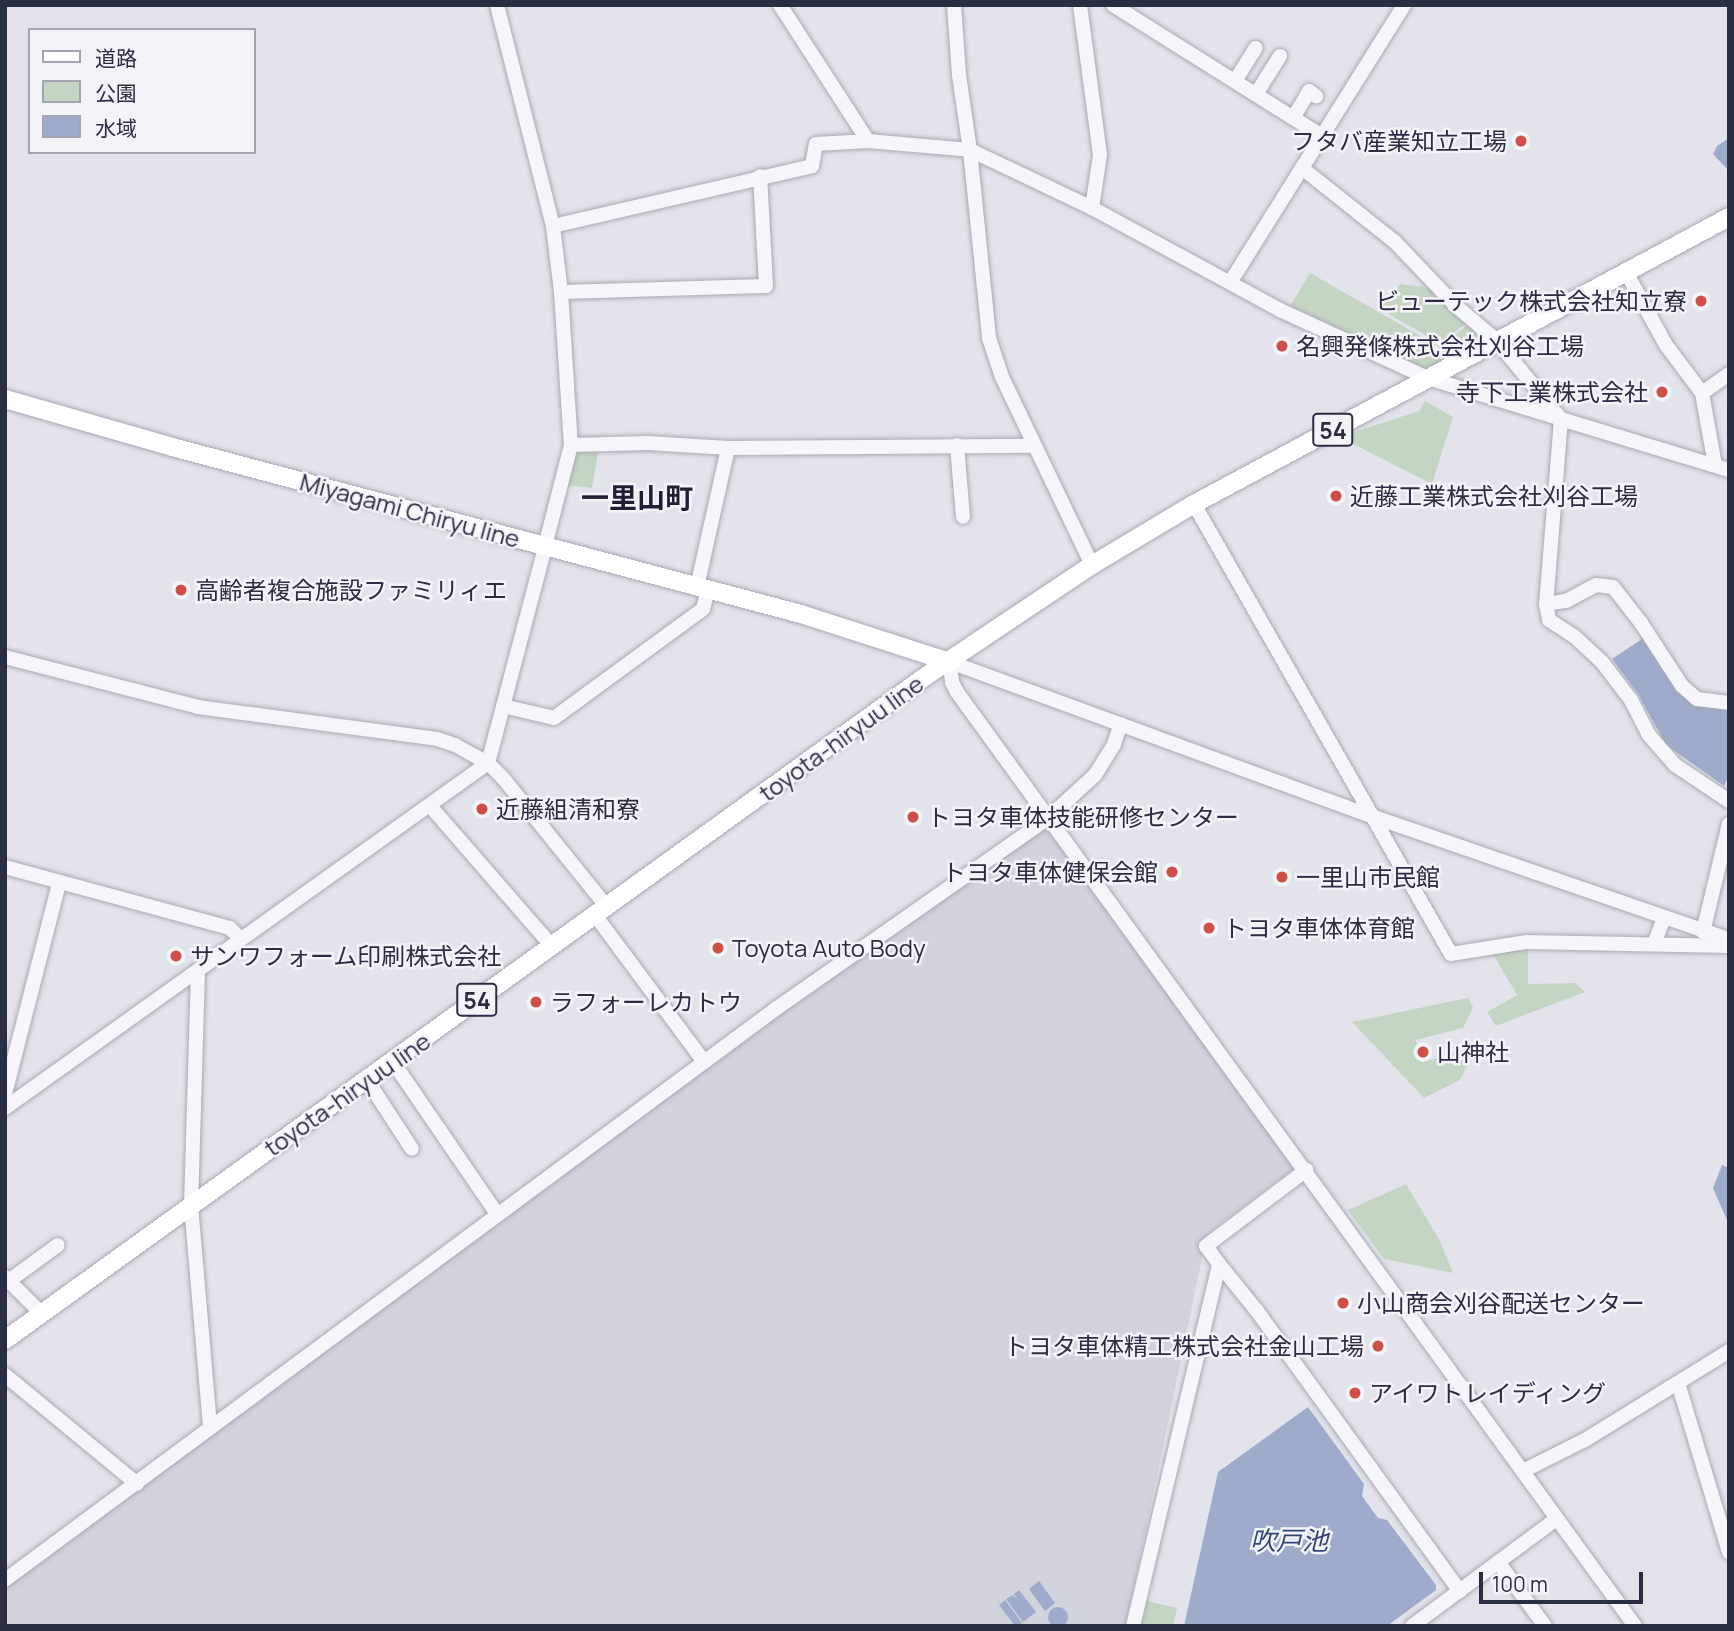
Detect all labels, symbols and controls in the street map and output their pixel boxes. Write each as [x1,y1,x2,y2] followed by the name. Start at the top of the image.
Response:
[28,28,256,154] legend
[95,44,137,72] text: 道路
[95,79,137,107] text: 公園
[95,114,137,142] text: 水域
[1291,127,1507,155] place label: フタバ産業知立工場
[1513,133,1529,149] marker: フタバ産業知立工場
[1375,287,1687,315] place label: ビューテック株式会社知立寮
[1693,293,1709,309] marker: ビューテック株式会社知立寮
[1296,332,1584,360] place label: 名興発條株式会社刈谷工場
[1274,338,1290,354] marker: 名興発條株式会社刈谷工場
[1456,378,1648,406] place label: 寺下工業株式会社
[1654,384,1670,400] marker: 寺下工業株式会社
[1312,410,1354,450] road number: 54
[297,467,523,553] street label: Miyagami Chiryu line
[581,480,693,514] district label: 一里山町
[1350,482,1638,510] place label: 近藤工業株式会社刈谷工場
[1328,488,1344,504] marker: 近藤工業株式会社刈谷工場
[195,576,507,604] place label: 高齢者複合施設ファミリィエ
[173,582,189,598] marker: 高齢者複合施設ファミリィエ
[753,669,929,807] street label: toyota-hiryuu line
[496,795,640,823] place label: 近藤組清和寮
[474,801,490,817] marker: 近藤組清和寮
[927,803,1239,831] place label: トヨタ車体技能研修センター
[905,809,921,825] marker: トヨタ車体技能研修センター
[942,858,1158,886] place label: トヨタ車体健保会館
[1296,863,1440,891] place label: 一里山市民館
[1164,864,1180,880] marker: トヨタ車体健保会館
[1274,869,1290,885] marker: 一里山市民館
[1223,914,1415,942] place label: トヨタ車体体育館
[1201,920,1217,936] marker: トヨタ車体体育館
[732,934,926,962] place label: Toyota Auto Body
[710,940,726,956] marker: Toyota Auto Body
[190,942,502,970] place label: サンワフォーム印刷株式会社
[168,948,184,964] marker: サンワフォーム印刷株式会社
[456,981,498,1020] road number: 54
[550,988,742,1016] place label: ラフォーレカトウ
[528,994,544,1010] marker: ラフォーレカトウ
[258,1026,436,1162] street label: toyota-hiryuu line
[1437,1038,1509,1066] place label: 山神社
[1415,1044,1431,1060] marker: 山神社
[1357,1289,1645,1317] place label: 小山商会刈谷配送センター
[1335,1295,1351,1311] marker: 小山商会刈谷配送センター
[1004,1332,1364,1360] place label: トヨタ車体精工株式会社金山工場
[1370,1338,1386,1354] marker: トヨタ車体精工株式会社金山工場
[1369,1379,1609,1407] place label: アイワトレイディング
[1347,1385,1363,1401] marker: アイワトレイディング
[1250,1525,1328,1557] water label: 吹戸池
[1482,1558,1646,1602] scale bar
[1492,1570,1548,1598] text: 100 m

